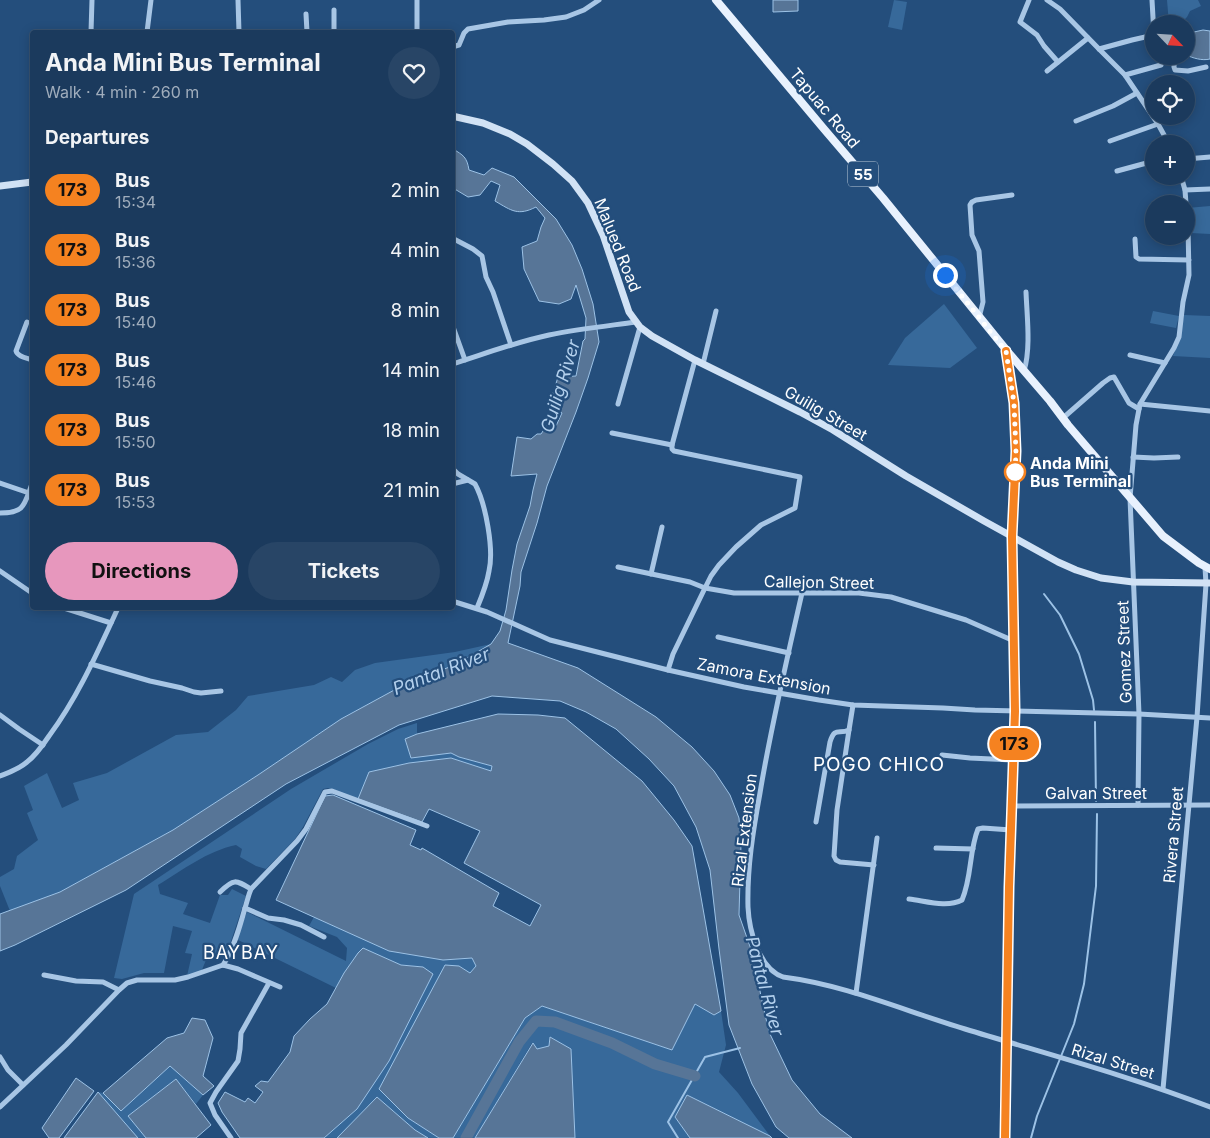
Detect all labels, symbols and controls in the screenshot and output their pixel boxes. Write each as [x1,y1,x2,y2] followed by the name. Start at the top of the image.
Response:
[1145,15,1195,65] north arrow
[1145,15,1195,245] map controls
[388,47,440,99] button: heart
[45,48,321,77] text: Anda Mini Bus Terminal
[786,64,864,152] street label: Tapuac Road
[1145,75,1195,125] button: locate
[45,82,199,102] text: Walk · 4 min · 260 m
[45,126,149,149] text: Departures
[1145,135,1195,185] button: +
[848,162,878,186] road number: 55
[115,169,150,192] text: Bus
[58,179,87,200] text: 173
[391,179,440,202] text: 2 min
[115,192,156,212] text: 15:34
[590,195,646,295] street label: Malued Road
[1145,195,1195,245] button: −
[115,229,150,252] text: Bus
[58,239,87,260] text: 173
[390,239,440,262] text: 4 min
[115,252,156,272] text: 15:36
[933,263,958,288] your location
[115,289,150,312] text: Bus
[58,299,87,320] text: 173
[390,299,440,322] text: 8 min
[115,312,156,332] text: 15:40
[536,336,584,435] water label: Guilig River
[115,349,150,372] text: Bus
[58,359,87,380] text: 173
[382,359,440,382] text: 14 min
[115,372,156,392] text: 15:46
[781,381,871,445] street label: Guilig Street
[115,409,150,432] text: Bus
[58,419,87,440] text: 173
[383,419,440,442] text: 18 min
[115,432,156,452] text: 15:50
[1030,453,1131,491] place label: Anda Mini Bus Terminal
[1004,461,1026,483] marker: Anda Mini Bus Terminal
[115,469,150,492] text: Bus
[58,479,87,500] text: 173
[383,479,440,502] text: 21 min
[115,492,155,512] text: 15:53
[45,542,238,600] button: Directions
[248,542,440,600] button: Tickets
[764,571,874,593] street label: Callejon Street
[1112,600,1136,704] street label: Gomez Street
[390,642,494,699] water label: Pantal River
[695,653,833,699] street label: Zamora Extension
[985,728,1043,760] line badge: 173
[999,733,1029,754] text: 173
[813,753,945,776] district label: POGO CHICO
[727,772,761,888] street label: Rizal Extension
[1045,783,1147,803] street label: Galvan Street
[1159,786,1187,884] street label: Rivera Street
[742,934,789,1039] water label: Pantal River
[203,942,279,963] district label: BAYBAY
[1069,1039,1157,1083] street label: Rizal Street

